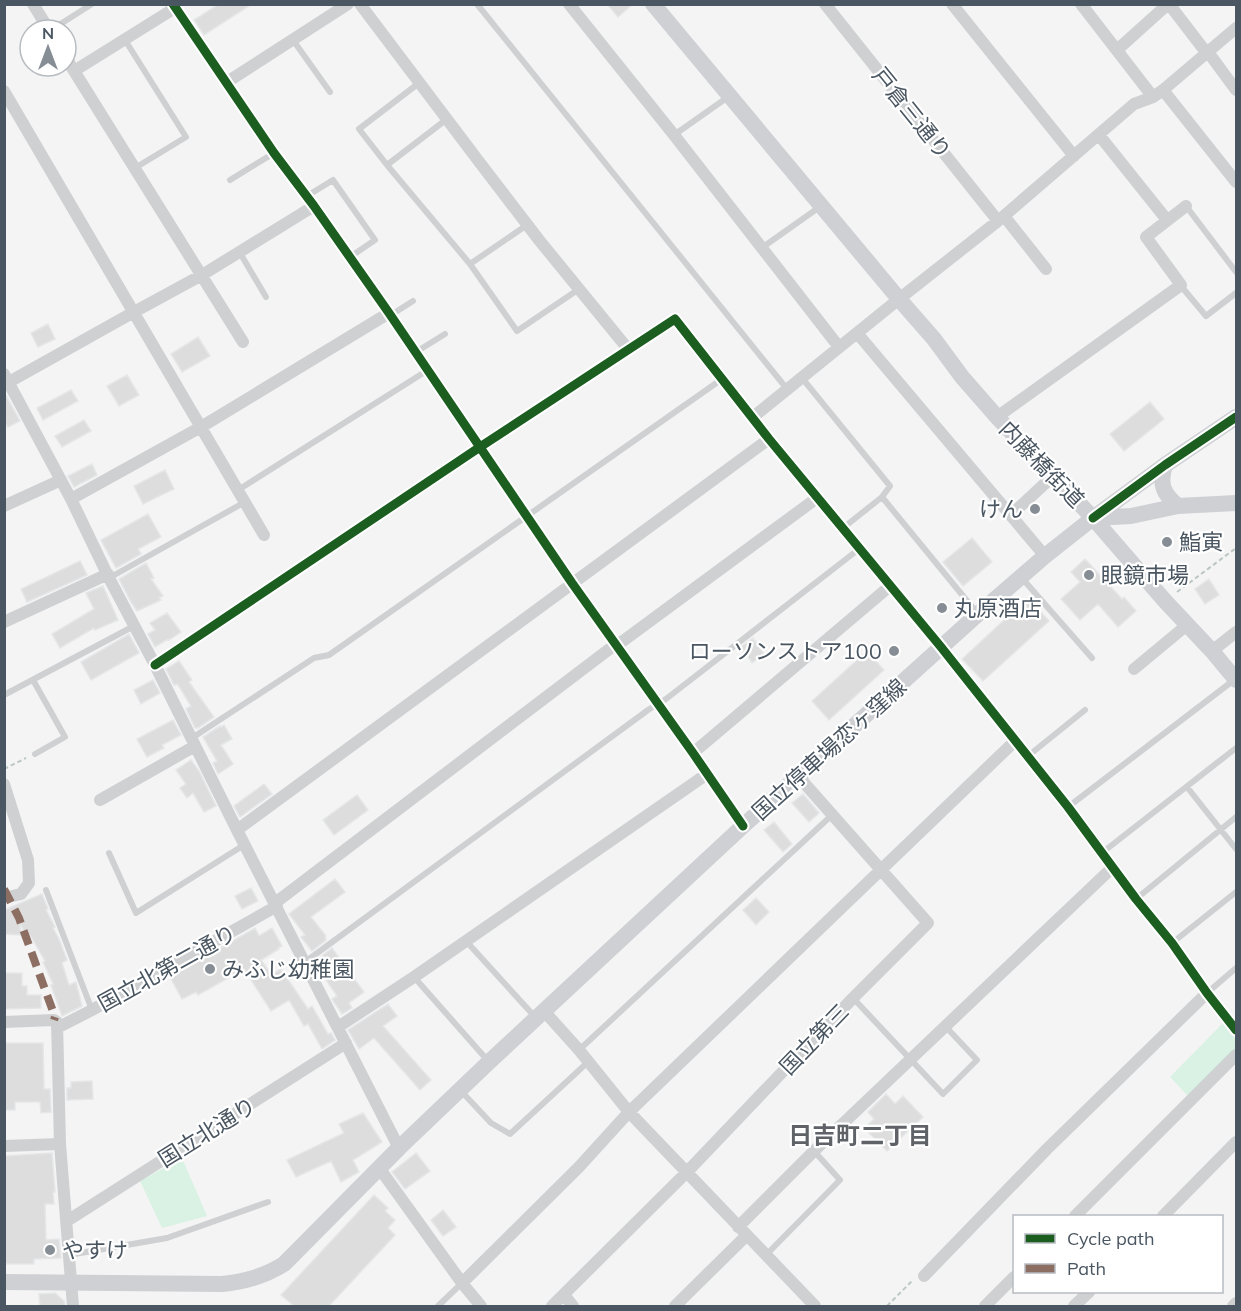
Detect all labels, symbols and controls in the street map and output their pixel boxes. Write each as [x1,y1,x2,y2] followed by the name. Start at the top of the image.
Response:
[18,18,78,78] north arrow
[42,23,54,43] text: N
[867,61,957,165] street label: 戸倉三通り
[994,415,1090,513] street label: 内藤橋街道
[979,495,1023,523] place label: けん
[1028,502,1042,516] marker: けん
[1179,528,1223,556] place label: 鮨寅
[1160,535,1174,549] marker: 鮨寅
[1101,561,1189,589] place label: 眼鏡市場
[1082,568,1096,582] marker: 眼鏡市場
[954,594,1042,622] place label: 丸原酒店
[935,601,949,615] marker: 丸原酒店
[689,637,882,665] place label: ローソンストア100
[887,644,901,658] marker: ローソンストア100
[746,672,912,826] street label: 国立停車場恋ヶ窪線
[93,918,241,1018] street label: 国立北第二通り
[222,955,354,983] place label: みふじ幼稚園
[203,962,217,976] marker: みふじ幼稚園
[773,998,855,1080] street label: 国立第三
[153,1091,261,1173] street label: 国立北通り
[788,1120,932,1150] district label: 日吉町二丁目
[1013,1215,1223,1293] legend
[1067,1227,1154,1250] text: Cycle path
[62,1236,128,1264] place label: やすけ
[43,1243,57,1257] marker: やすけ
[1067,1257,1106,1280] text: Path

